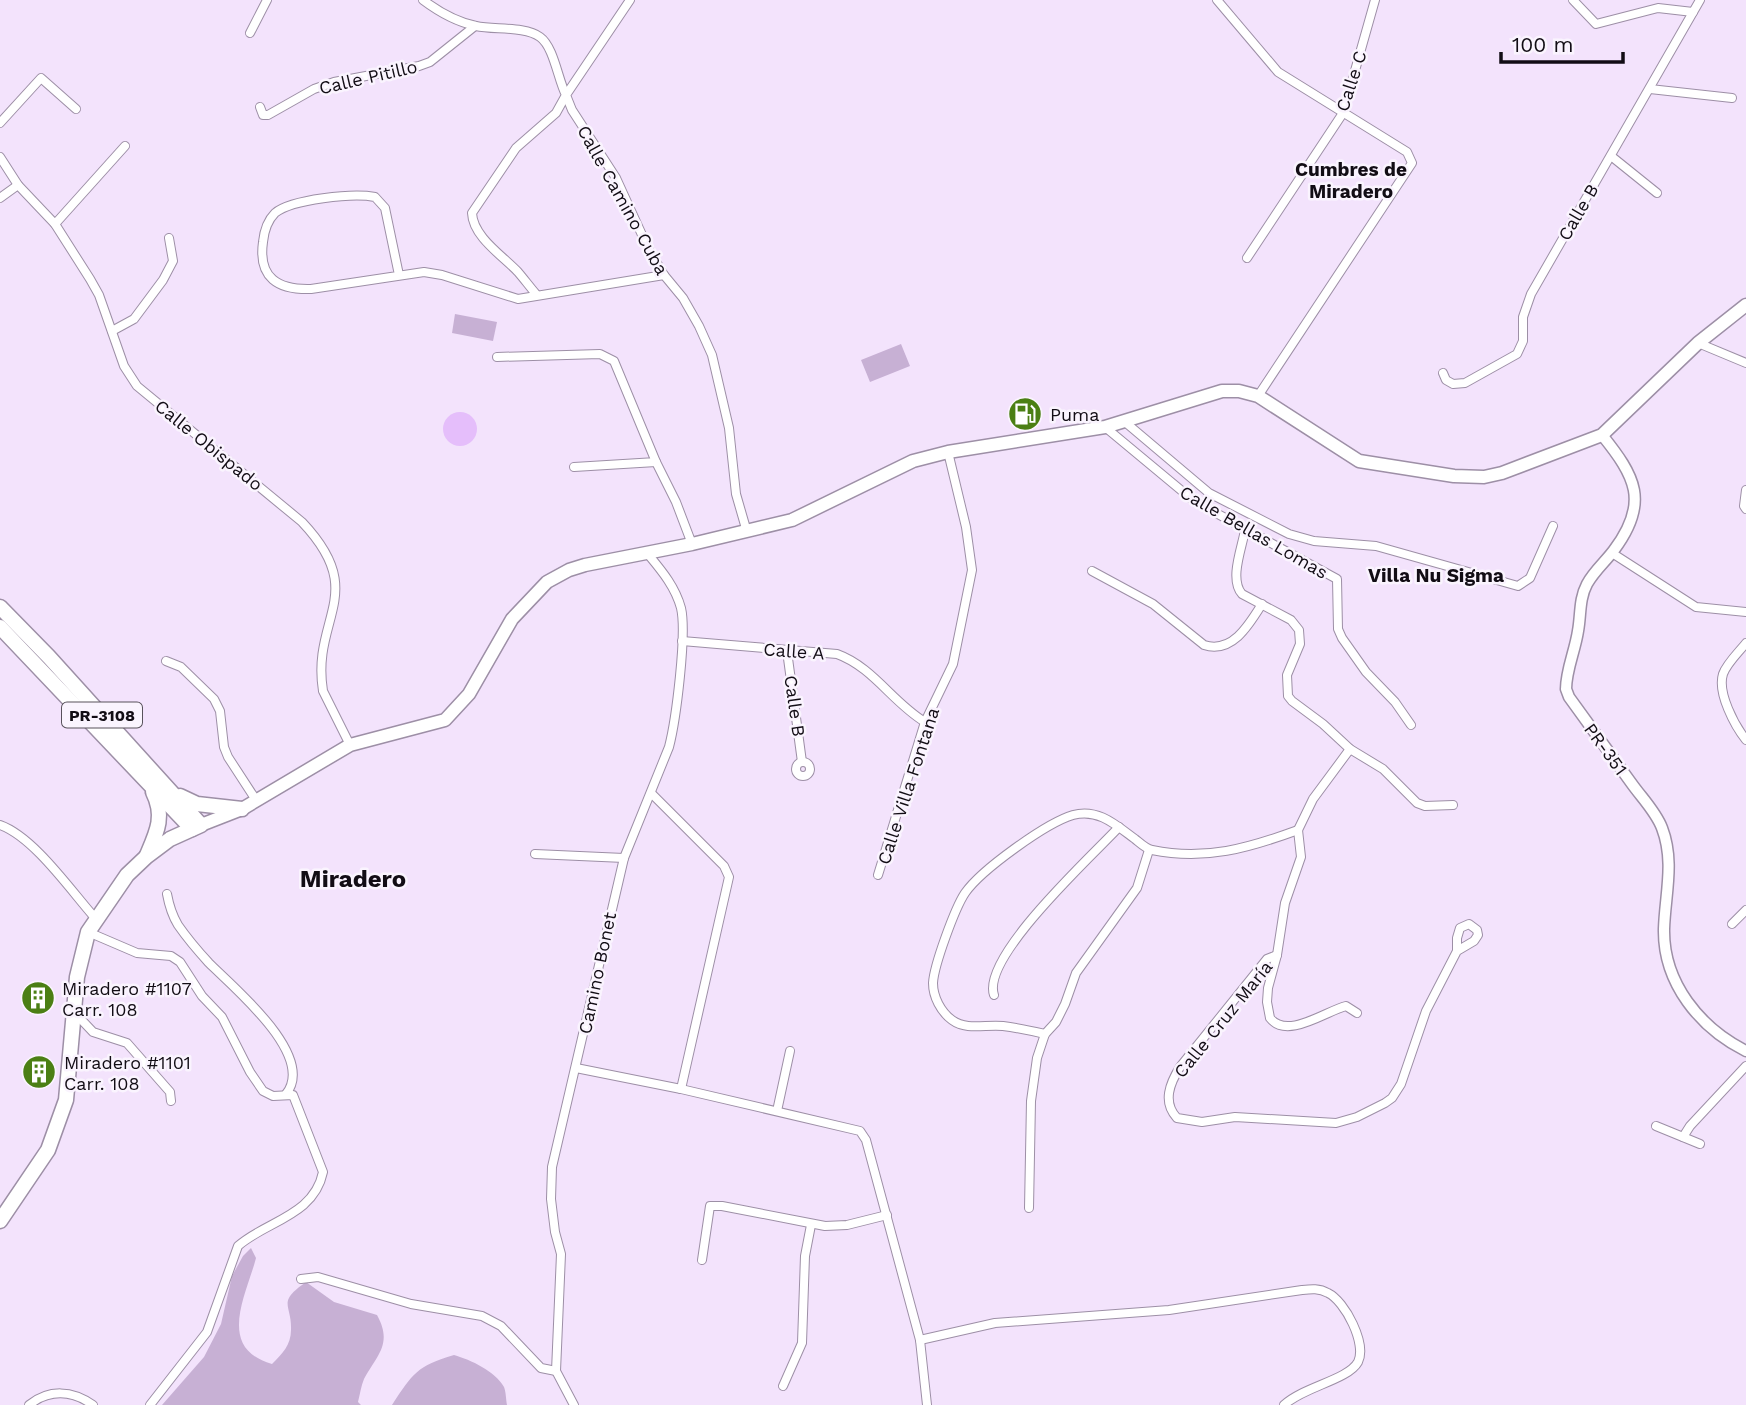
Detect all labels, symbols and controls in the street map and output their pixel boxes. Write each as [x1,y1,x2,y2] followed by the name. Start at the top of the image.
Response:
[1501,21,1624,65] scale bar
[1512,32,1574,57] text: 100 m
[1331,48,1371,114] street label: Calle C
[317,56,419,98] street label: Calle Pitillo
[573,122,673,278] street label: Calle Camino Cuba
[1295,158,1407,203] district label: Cumbres de Miradero
[1553,180,1603,244] street label: Calle B
[151,395,267,495] street label: Calle Obispado
[1006,395,1044,433] fuel station icon: Puma
[1050,404,1099,425] place label: Puma
[1176,481,1332,583] street label: Calle Bellas Lomas
[1368,564,1504,587] district label: Villa Nu Sigma
[763,638,825,664] street label: Calle A
[780,674,810,738] street label: Calle B
[62,702,142,728] road number: PR-3108
[873,705,943,867] street label: Calle Villa Fontana
[1580,719,1632,779] street label: PR-351
[300,865,406,893] district label: Miradero
[574,910,620,1036] street label: Camino Bonet
[1169,956,1277,1082] street label: Calle Cruz María
[62,978,192,1020] place label: Miradero #1107 Carr. 108
[19,979,57,1017] building icon: Miradero #1107 Carr. 108
[64,1052,191,1094] place label: Miradero #1101 Carr. 108
[20,1053,58,1091] building icon: Miradero #1101 Carr. 108

